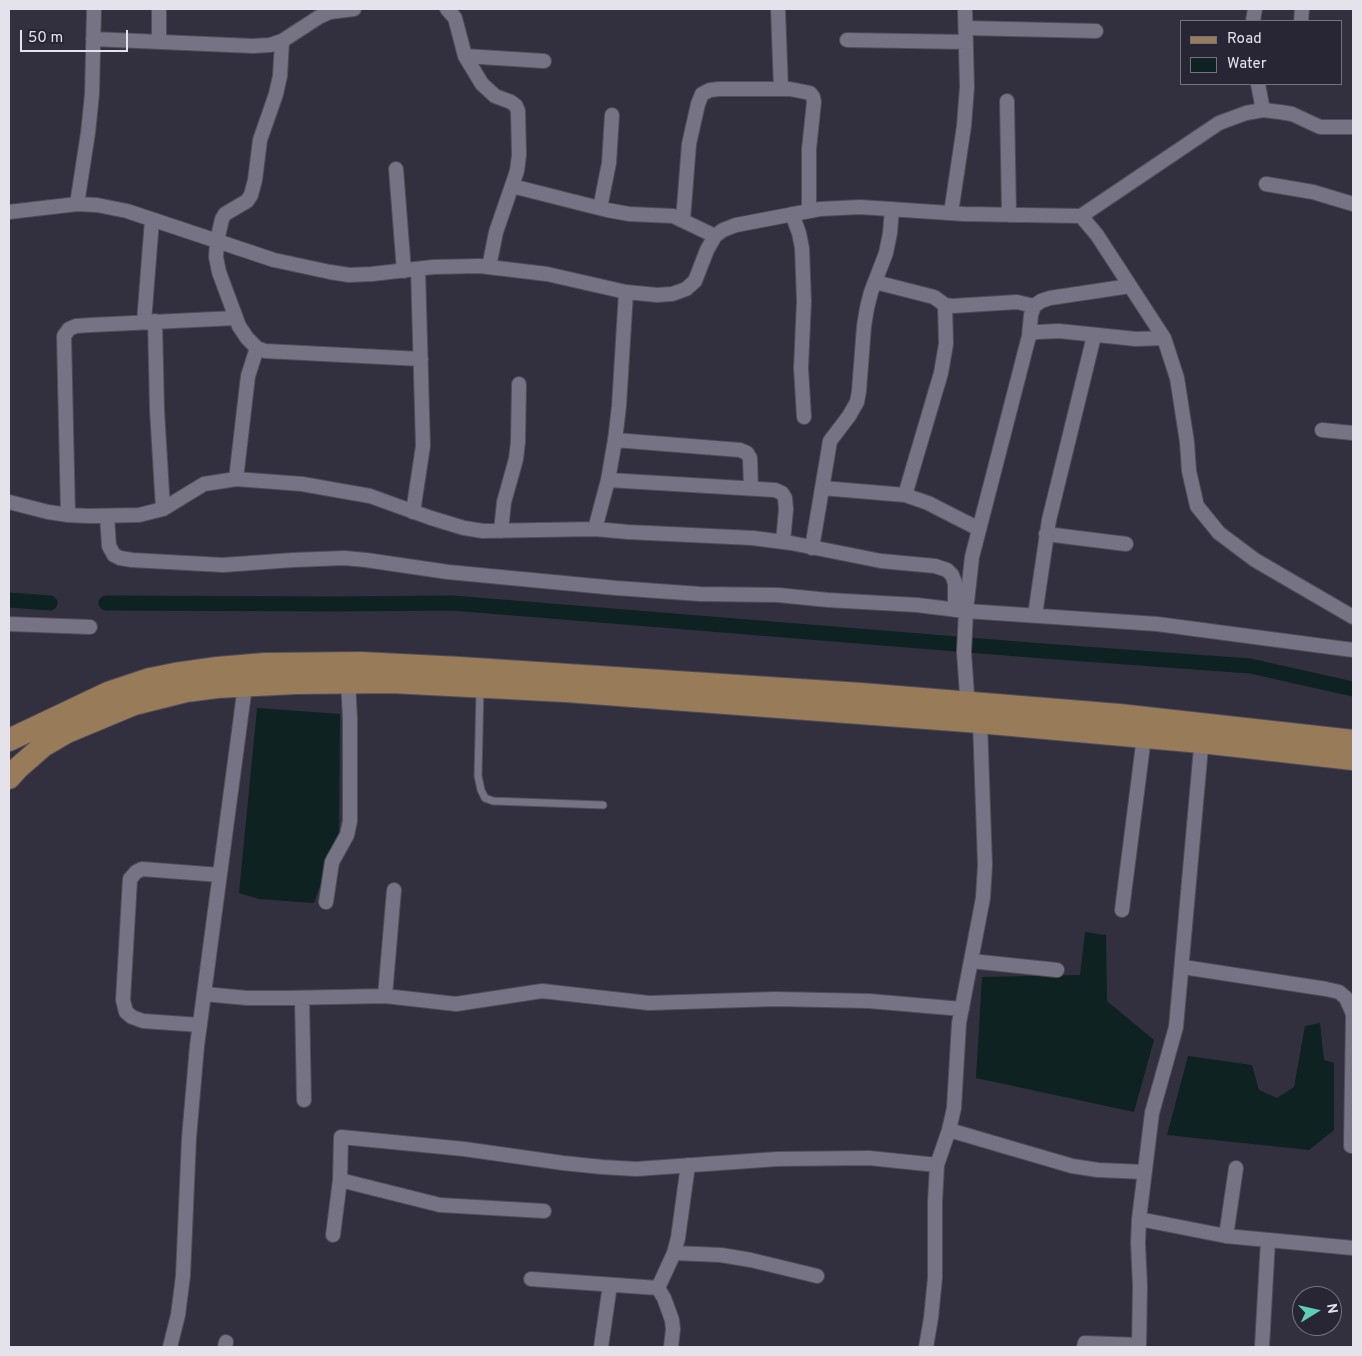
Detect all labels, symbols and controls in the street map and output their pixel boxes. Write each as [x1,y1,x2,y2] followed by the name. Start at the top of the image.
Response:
[22,20,130,52] scale bar
[1180,20,1342,85] legend
[28,29,63,48] text: 50 m
[1227,30,1262,49] text: Road
[1227,55,1266,74] text: Water
[1292,1286,1342,1336] north arrow
[1322,1302,1341,1315] text: N

